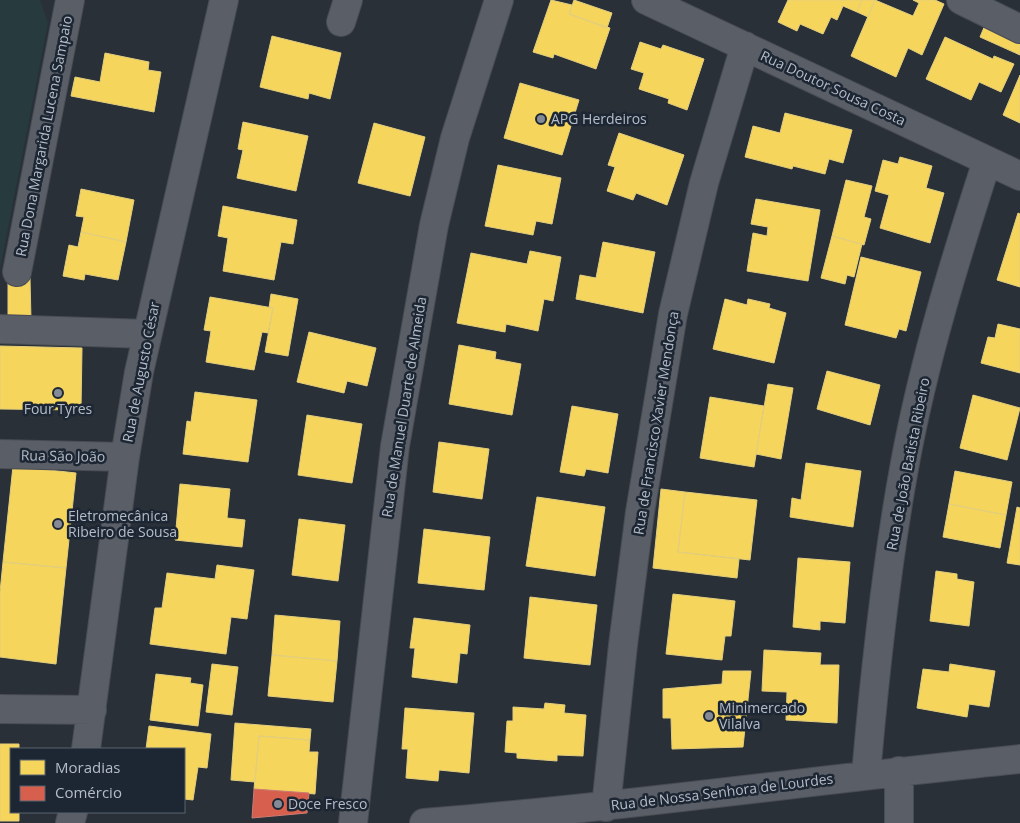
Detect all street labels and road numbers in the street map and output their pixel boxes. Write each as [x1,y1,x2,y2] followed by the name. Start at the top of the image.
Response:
[11,14,76,258] street label: Rua Dona Margarida Lucena Sampaio
[758,46,909,130] street label: Rua Doutor Sousa Costa
[377,295,430,519] street label: Rua de Manuel Duarte de Almeida
[118,300,164,444] street label: Rua de Augusto César
[628,310,683,536] street label: Rua de Francisco Xavier Mendonça
[881,376,934,552] street label: Rua de João Batista Ribeiro
[21,445,105,466] street label: Rua São João
[610,768,835,815] street label: Rua de Nossa Senhora de Lourdes

